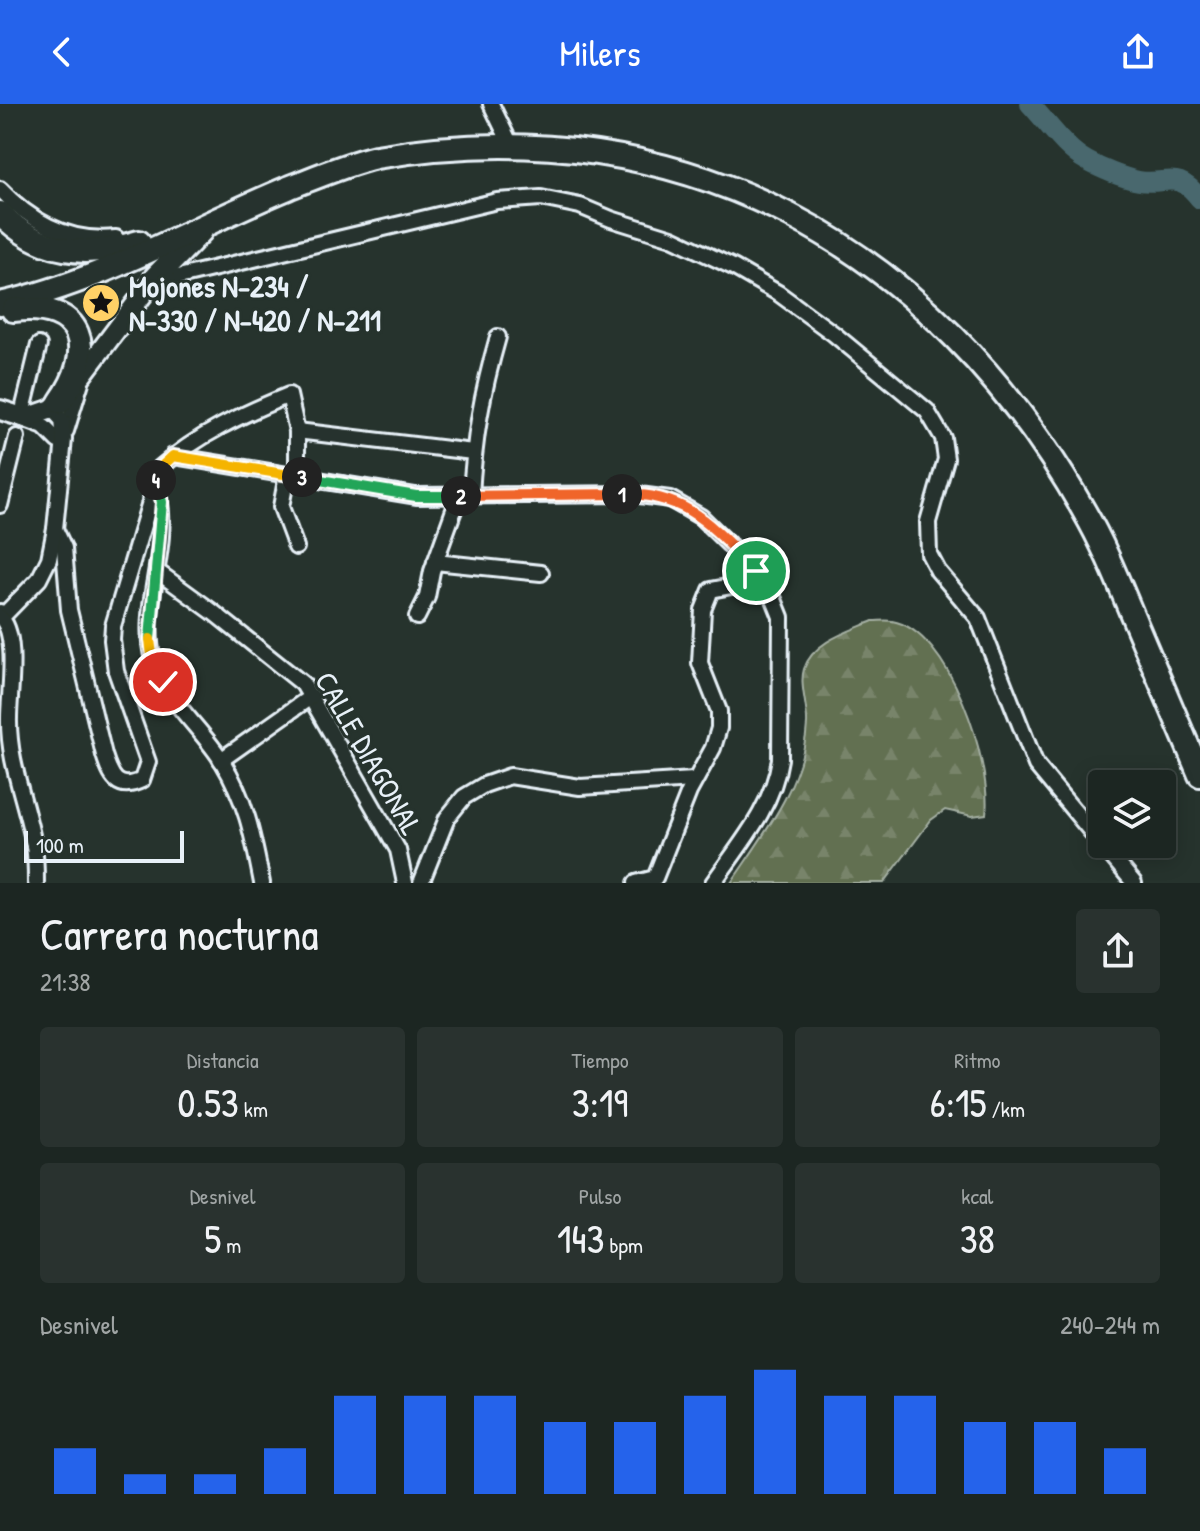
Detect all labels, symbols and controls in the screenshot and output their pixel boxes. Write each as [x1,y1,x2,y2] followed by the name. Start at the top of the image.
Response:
[559,28,641,77] text: Milers
[40,30,84,74] icon: back
[1116,30,1160,74] icon: share
[129,266,381,340] place label: Mojones N-234 / N-330 / N-420 / N-211
[80,282,122,324] place icon: Mojones N-234 / N-330 / N-420 / N-211
[282,457,322,497] pin: 3
[136,460,176,500] pin: 4
[297,462,307,492] text: 3
[152,465,160,495] text: 4
[602,474,642,514] pin: 1
[441,476,481,516] pin: 2
[618,479,626,509] text: 1
[456,481,466,511] text: 2
[722,537,790,605] pin
[734,549,778,593] icon: arrive
[129,648,197,716] pin
[141,660,185,704] icon: check
[306,664,432,842] street label: CALLE DIAGONAL
[1088,770,1176,858] map controls
[1088,770,1176,858] button: layers
[24,827,184,863] scale bar
[36,830,84,860] text: 100 m
[40,904,319,964] text: Carrera nocturna
[1076,909,1160,993] button: share
[40,964,91,999] text: 21:38
[187,1045,259,1075] text: Distancia
[571,1045,629,1075] text: Tiempo
[954,1045,1000,1075] text: Ritmo
[177,1075,239,1129] text: 0.53
[572,1075,628,1129] text: 3:19
[930,1075,986,1129] text: 6:15
[239,1094,268,1124] text: km
[986,1094,1025,1124] text: /km
[190,1181,256,1211] text: Desnivel
[579,1181,621,1211] text: Pulso
[961,1181,993,1211] text: kcal
[204,1211,221,1265] text: 5
[557,1211,604,1265] text: 143
[960,1211,995,1265] text: 38
[221,1230,241,1260] text: m
[604,1230,643,1260] text: bpm
[40,1307,118,1342] text: Desnivel
[1060,1307,1160,1342] text: 240–244 m

